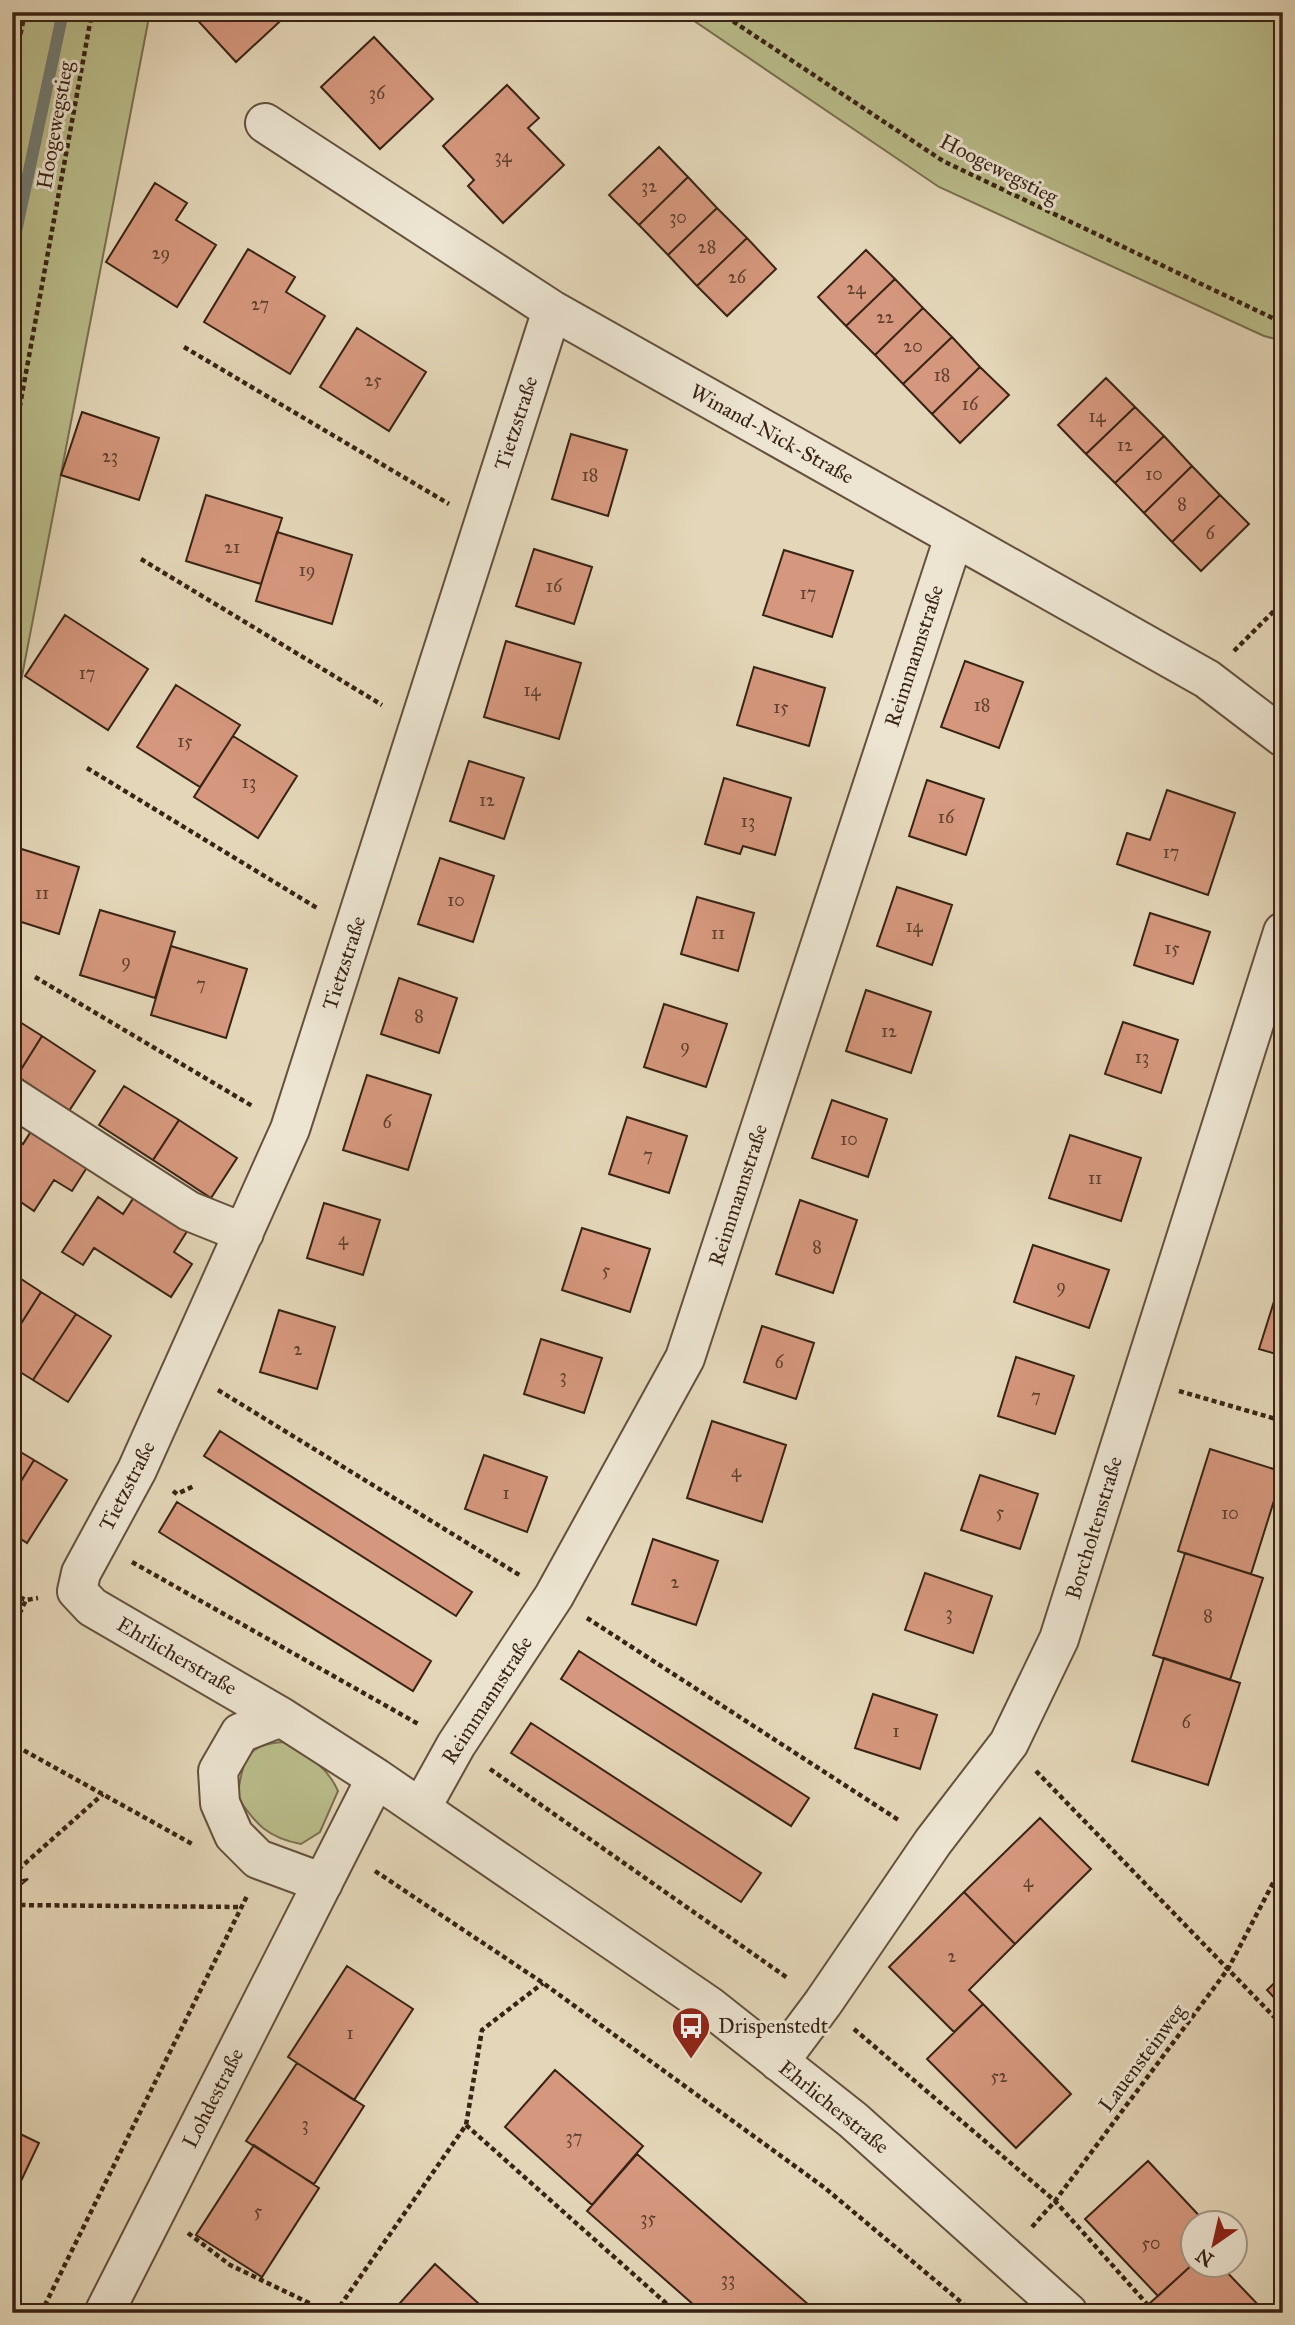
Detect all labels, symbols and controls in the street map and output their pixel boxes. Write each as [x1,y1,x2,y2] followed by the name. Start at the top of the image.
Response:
[31,59,79,191] street label: Hoogewegstieg
[369,82,386,104] house number: 36
[935,128,1063,210] street label: Hoogewegstieg
[494,145,513,167] house number: 34
[641,175,657,197] house number: 32
[669,206,687,228] house number: 30
[698,236,716,258] house number: 28
[152,242,170,264] house number: 29
[728,266,747,288] house number: 26
[847,277,866,299] house number: 24
[251,293,269,315] house number: 27
[876,306,894,328] house number: 22
[903,335,923,357] house number: 20
[934,364,950,386] house number: 18
[364,369,382,391] house number: 25
[489,372,543,473] street label: Tietzstraße
[686,378,859,490] street label: Winand-Nick-Straße
[962,393,979,415] house number: 16
[1088,405,1107,427] house number: 14
[1117,434,1133,456] house number: 12
[102,445,118,467] house number: 23
[1145,463,1163,485] house number: 10
[582,464,598,486] house number: 18
[1177,493,1187,515] house number: 8
[1205,522,1215,544] house number: 6
[224,536,240,558] house number: 21
[299,559,315,581] house number: 19
[546,575,563,597] house number: 16
[800,582,816,604] house number: 17
[879,582,949,730] street label: Reimmannstraße
[79,662,95,684] house number: 17
[523,679,542,701] house number: 14
[974,694,990,716] house number: 18
[773,696,789,718] house number: 15
[177,730,193,752] house number: 15
[242,771,256,793] house number: 13
[479,789,495,811] house number: 12
[938,806,955,828] house number: 16
[741,810,755,832] house number: 13
[1163,841,1179,863] house number: 17
[35,882,49,904] house number: 11
[447,889,465,911] house number: 10
[317,912,371,1013] street label: Tietzstraße
[905,915,924,937] house number: 14
[711,922,725,944] house number: 11
[1164,937,1180,959] house number: 15
[121,950,131,972] house number: 9
[196,973,206,995] house number: 7
[414,1005,424,1027] house number: 8
[881,1020,897,1042] house number: 12
[680,1035,690,1057] house number: 9
[1135,1046,1149,1068] house number: 13
[382,1111,392,1133] house number: 6
[703,1121,773,1269] street label: Reimmannstraße
[840,1128,858,1150] house number: 10
[643,1144,653,1166] house number: 7
[1088,1167,1102,1189] house number: 11
[338,1228,349,1250] house number: 4
[812,1236,822,1258] house number: 8
[602,1259,611,1281] house number: 5
[1056,1275,1066,1297] house number: 9
[294,1338,303,1360] house number: 2
[774,1351,784,1373] house number: 6
[559,1365,567,1387] house number: 3
[1031,1385,1041,1407] house number: 7
[93,1436,161,1535] street label: Tietzstraße
[1060,1453,1128,1603] street label: Borcholtenstraße
[731,1460,742,1482] house number: 4
[502,1482,510,1504] house number: 1
[996,1501,1005,1523] house number: 5
[1221,1502,1239,1524] house number: 10
[671,1571,680,1593] house number: 2
[945,1602,953,1624] house number: 3
[1203,1605,1213,1627] house number: 8
[112,1611,242,1701] street label: Ehrlicherstraße
[436,1631,538,1769] street label: Reimmannstraße
[1181,1711,1191,1733] house number: 6
[892,1720,900,1742] house number: 1
[1023,1870,1034,1892] house number: 4
[948,1945,957,1967] house number: 2
[1093,1999,1191,2117] street label: Lauensteinweg
[670,2005,712,2060] bus stop icon: Drispenstedt
[718,2013,829,2039] place label: Drispenstedt
[346,2022,354,2044] house number: 1
[177,2044,249,2152] street label: Lohdestraße
[774,2055,895,2160] street label: Ehrlicherstraße
[990,2065,1008,2087] house number: 52
[301,2113,309,2135] house number: 3
[566,2126,582,2148] house number: 37
[254,2200,263,2222] house number: 5
[640,2207,656,2229] house number: 35
[1180,2210,1250,2280] north arrow
[1142,2232,1160,2254] house number: 50
[1192,2244,1218,2272] text: N
[721,2268,735,2290] house number: 33

